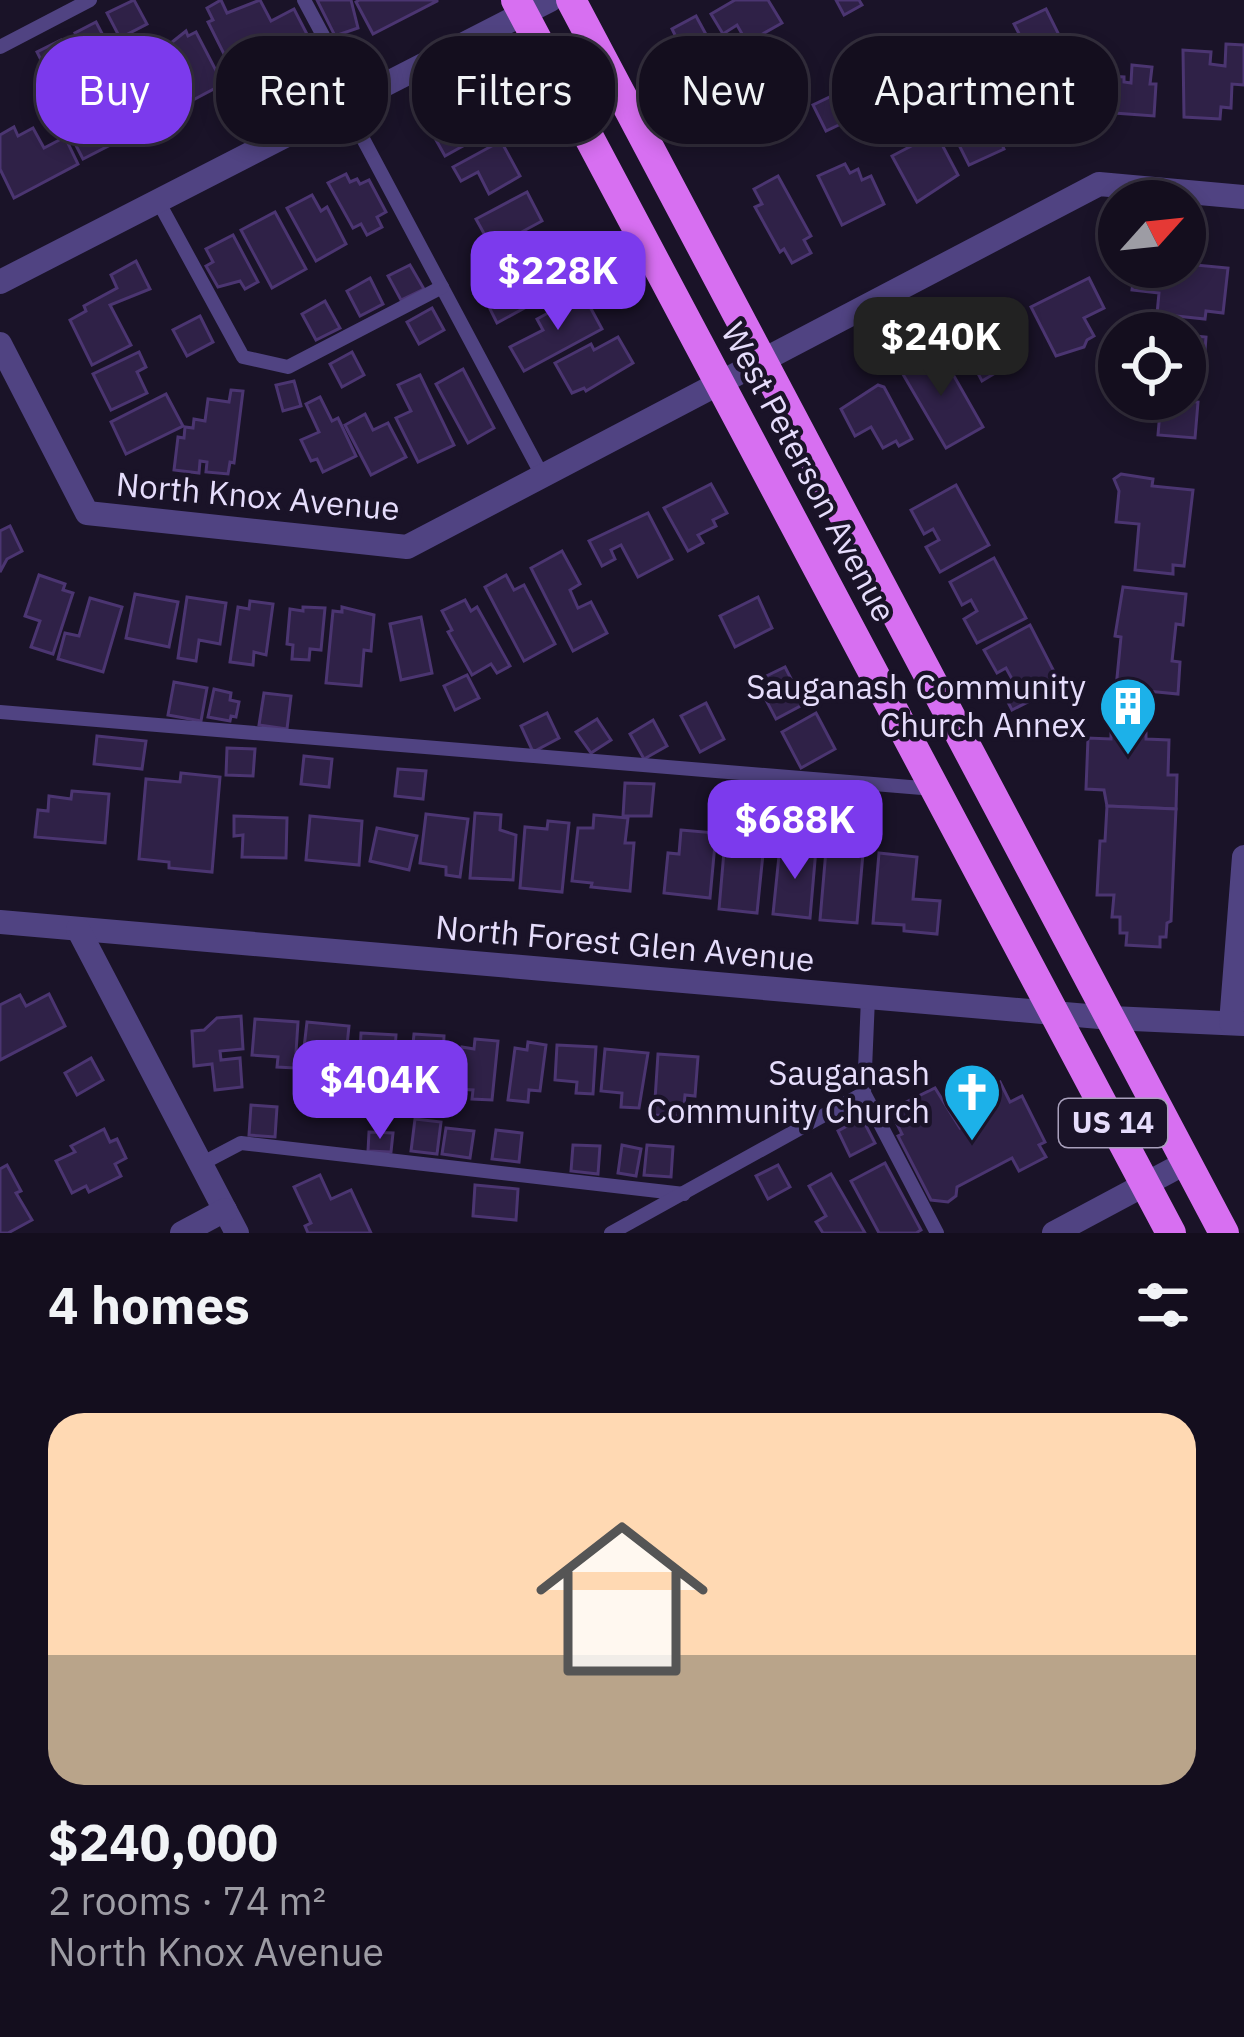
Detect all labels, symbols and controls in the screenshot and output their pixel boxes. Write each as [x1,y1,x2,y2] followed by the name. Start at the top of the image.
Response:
[36,36,192,144] chip: Buy
[216,36,388,144] chip: Rent
[412,36,615,144] chip: Filters
[639,36,808,144] chip: New
[832,36,1118,144] chip: Apartment
[1098,180,1206,288] north arrow
[1098,180,1206,420] map controls
[474,231,642,333] pin: $228K
[498,244,618,295] text: $228K
[857,297,1025,399] pin: $240K
[881,310,1001,361] text: $240K
[1098,312,1206,420] button: locate
[712,315,907,629] street label: West Peterson Avenue
[115,462,402,529] street label: North Knox Avenue
[746,665,1086,746] place label: Sauganash Community Church Annex
[1097,675,1159,757] building icon: Sauganash Community Church Annex
[711,780,879,882] pin: $688K
[735,793,855,844] text: $688K
[434,905,816,980] street label: North Forest Glen Avenue
[296,1040,464,1142] pin: $404K
[647,1051,930,1132] place label: Sauganash Community Church
[320,1053,440,1104] text: $404K
[941,1061,1003,1143] church icon: Sauganash Community Church
[1059,1099,1167,1147] road number: US 14
[48,1272,250,1338] text: 4 homes
[1130,1272,1196,1338] icon: filters
[514,1491,730,1707] icon: home
[48,1809,278,1875] text: $240,000
[48,1875,326,1926] text: 2 rooms · 74 m²
[48,1926,384,1977] text: North Knox Avenue

